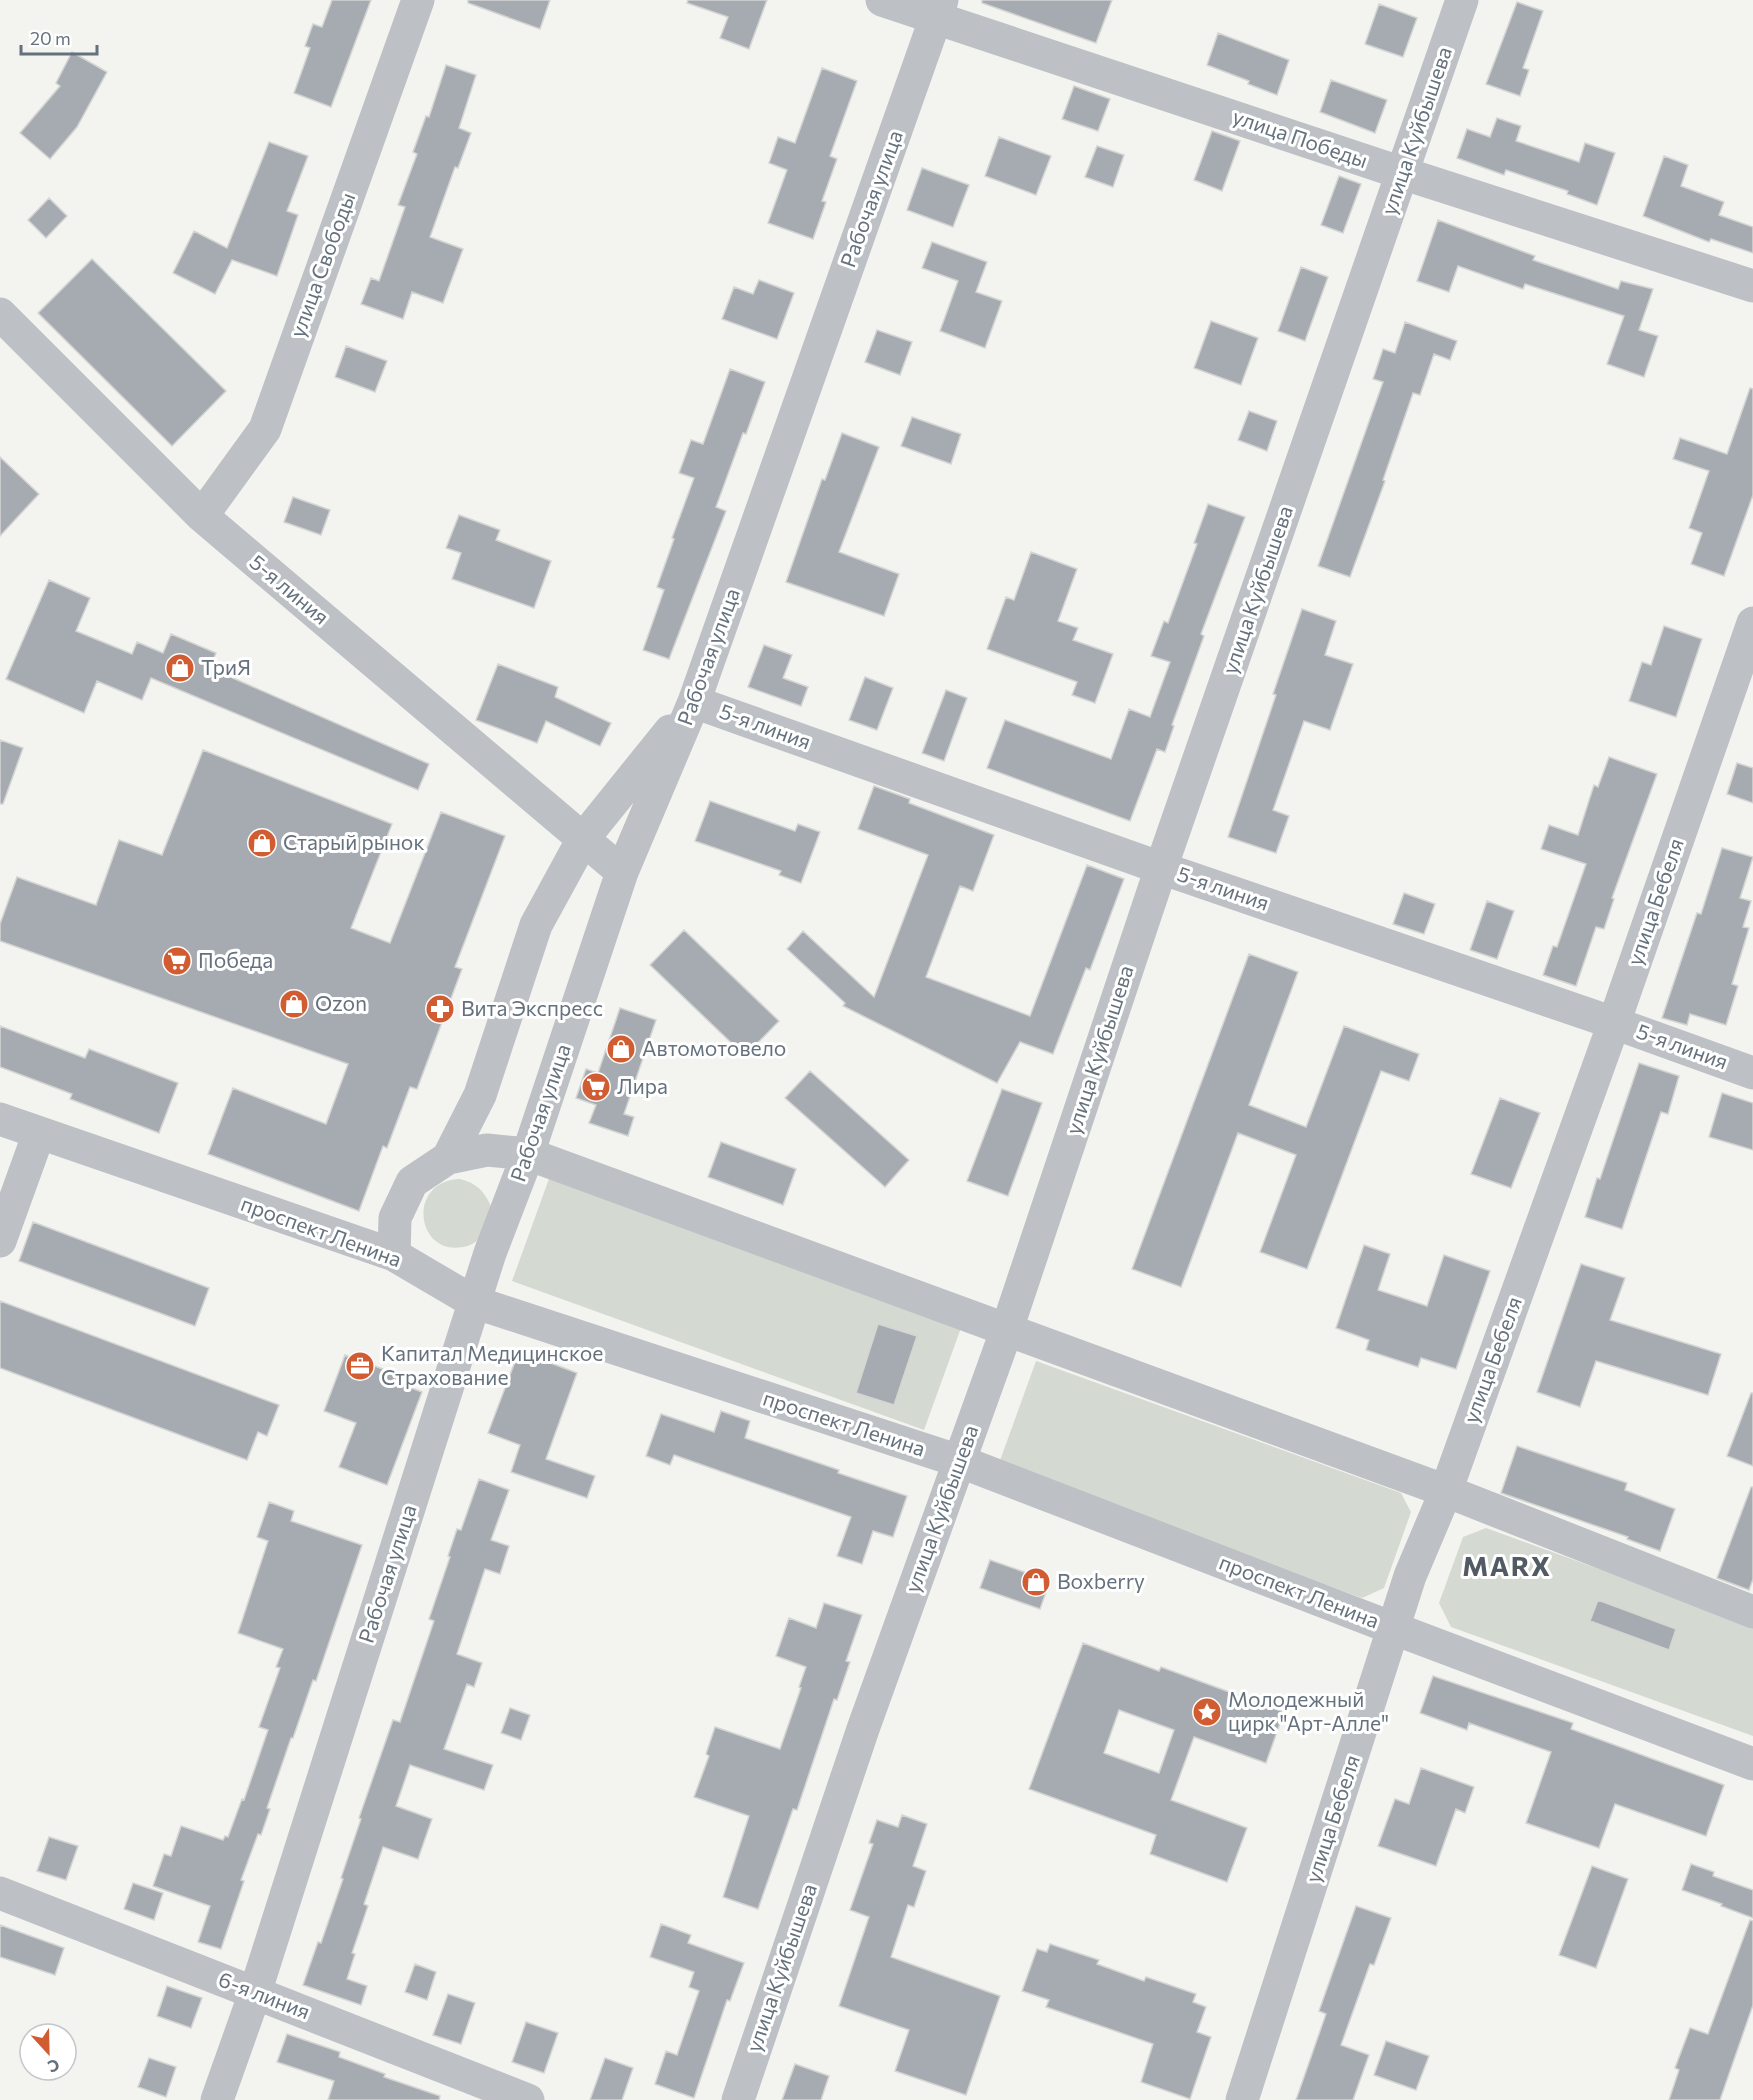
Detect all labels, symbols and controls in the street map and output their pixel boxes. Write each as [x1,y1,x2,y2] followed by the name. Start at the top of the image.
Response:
[21,18,98,56] scale bar
[30,27,71,49] text: 20 m
[1375,43,1456,218] street label: улица Куйбышева
[1230,103,1371,172] street label: улица Победы
[834,127,907,270] street label: Рабочая улица
[284,189,359,340] street label: улица Свободы
[1216,502,1297,677] street label: улица Куйбышева
[245,549,334,629] street label: 5-я линия
[671,585,744,728] street label: Рабочая улица
[164,652,196,684] shop icon: ТриЯ
[201,654,251,679] place label: ТриЯ
[717,698,815,754] street label: 5-я линия
[246,827,278,859] shop icon: Старый рынок
[283,829,425,854] place label: Старый рынок
[1621,835,1688,968] street label: улица Бебеля
[1174,860,1273,915] street label: 5-я линия
[161,945,193,977] supermarket icon: Победа
[198,947,273,972] place label: Победа
[1059,962,1138,1137] street label: улица Куйбышева
[278,988,310,1020] shop icon: Ozon
[315,990,367,1015] place label: Ozon
[424,993,456,1025] pharmacy icon: Вита Экспресс
[461,995,603,1020] place label: Вита Экспресс
[1634,1018,1732,1074] street label: 5-я линия
[605,1033,637,1065] shop icon: Автомотовело
[642,1035,786,1060] place label: Автомотовело
[504,1040,575,1185] street label: Рабочая улица
[580,1071,612,1103] supermarket icon: Лира
[617,1073,668,1098] place label: Лира
[238,1190,405,1271] street label: проспект Ленина
[1457,1293,1526,1426] street label: улица Бебеля
[381,1340,603,1389] place label: Капитал Медицинское Страхование
[344,1350,376,1382] office icon: Капитал Медицинское Страхование
[760,1385,929,1461] street label: проспект Ленина
[899,1421,982,1596] street label: улица Куйбышева
[352,1501,421,1646] street label: Рабочая улица
[1216,1549,1383,1633] street label: проспект Ленина
[1462,1549,1552,1582] district label: MARX
[1020,1566,1052,1598] shop icon: Boxberry
[1057,1568,1145,1593] place label: Boxberry
[1228,1686,1389,1735] place label: Молодежный цирк "Арт-Алле"
[1191,1696,1223,1728] place icon: Молодежный цирк "Арт-Алле"
[1299,1752,1364,1885] street label: улица Бебеля
[740,1880,821,2055] street label: улица Куйбышева
[215,1966,314,2023] street label: 6-я линия
[18,2022,78,2082] north arrow
[45,2056,62,2077] text: С

